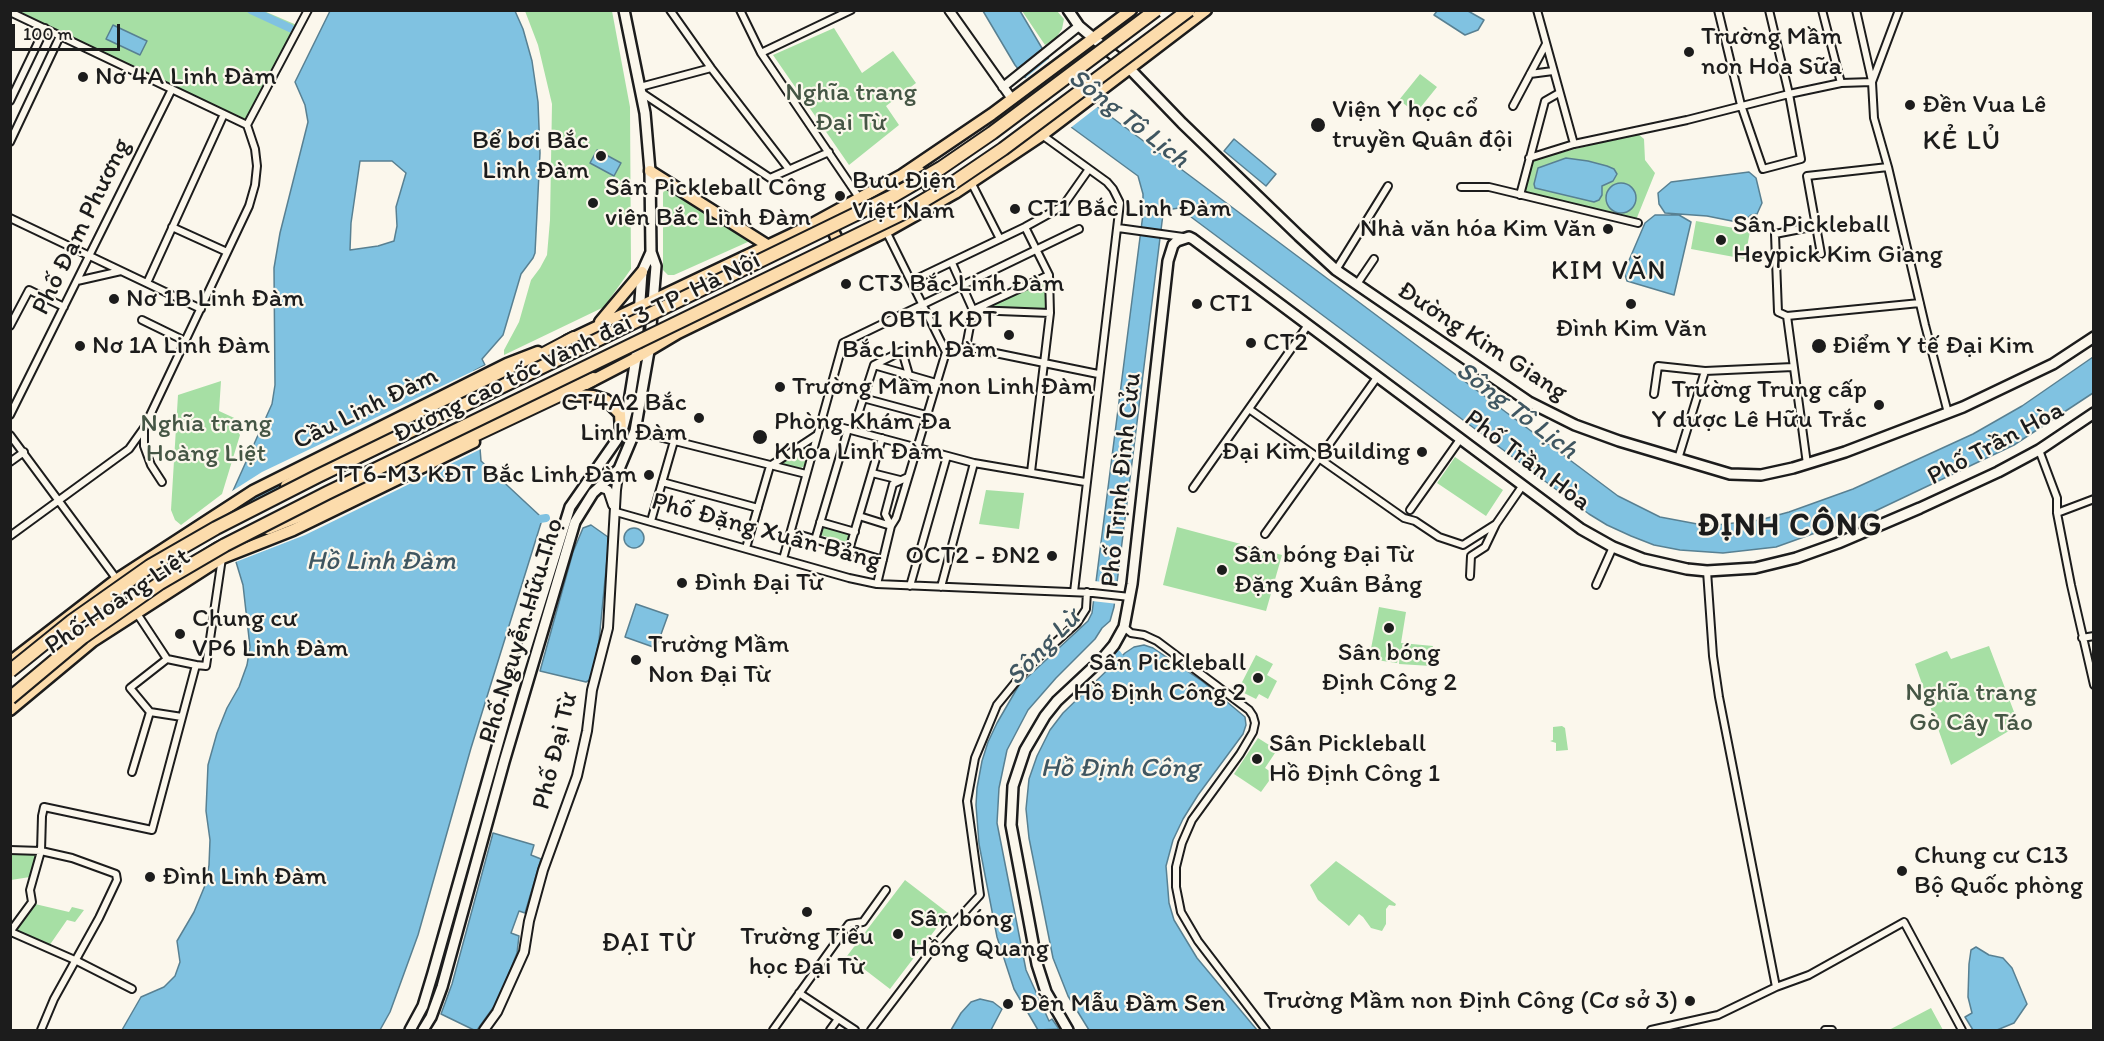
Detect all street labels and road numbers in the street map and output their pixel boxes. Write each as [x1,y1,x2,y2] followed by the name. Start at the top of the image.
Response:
[26,134,138,320] street label: Phố Đạm Phương
[388,245,766,451] street label: Đường cao tốc Vành đai 3 TP. Hà Nội
[1391,275,1573,409] street label: Đường Kim Giang
[289,361,443,457] street label: Cầu Linh Đàm
[1095,371,1149,589] street label: Phố Trịnh Đình Cửu
[1922,395,2070,493] street label: Phố Trần Hòa
[1458,403,1596,519] street label: Phố Trần Hòa
[648,486,884,578] street label: Phố Đặng Xuân Bảng
[473,515,571,747] street label: Phố Nguyễn Hữu Thọ
[39,542,197,662] street label: Phố Hoàng Liệt
[526,689,586,813] street label: Phố Đại Từ

